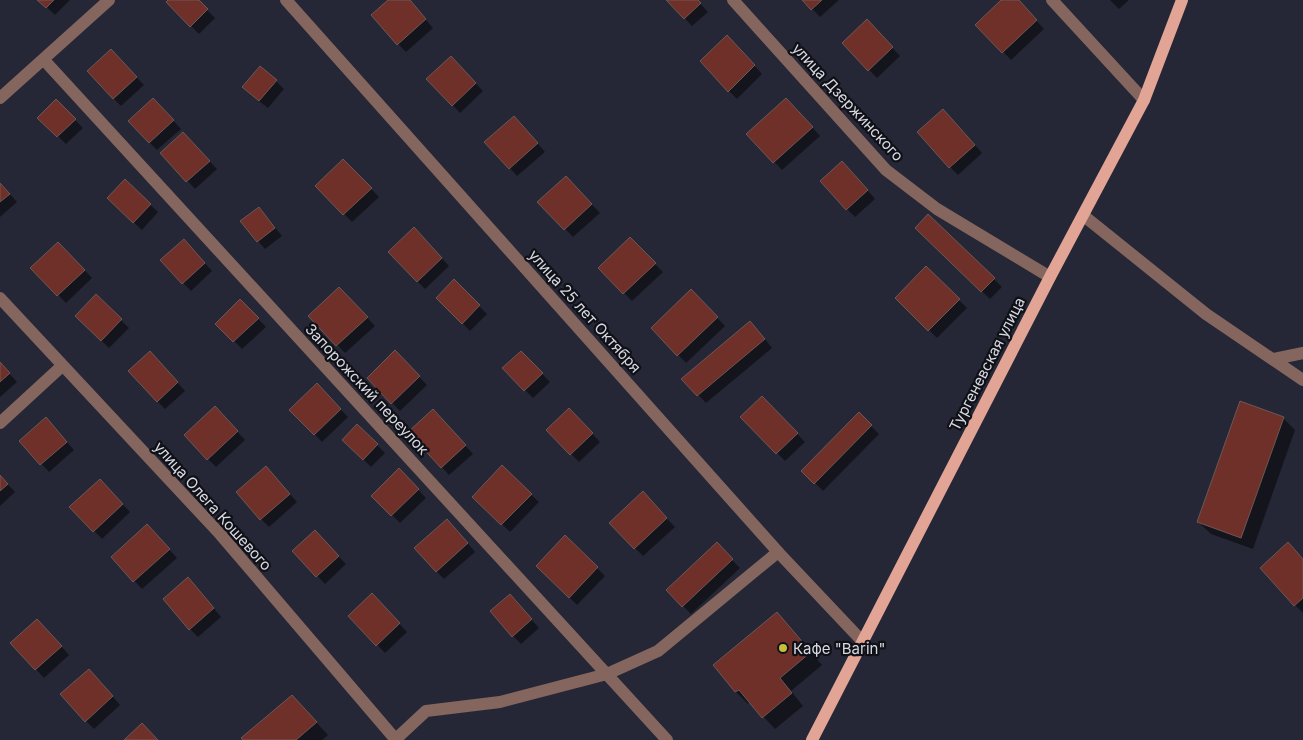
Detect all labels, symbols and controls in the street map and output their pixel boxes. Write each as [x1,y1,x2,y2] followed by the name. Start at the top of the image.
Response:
[788,39,908,165] street label: улица Дзержинского
[525,245,645,377] street label: улица 25 лет Октября
[945,294,1029,434] street label: Тургеневская улица
[301,319,433,459] street label: Запорожский переулок
[150,438,276,574] street label: улица Олега Кошевого
[793,639,885,658] place label: Кафе "Barin"
[777,642,789,654] marker: Кафе "Barin"

